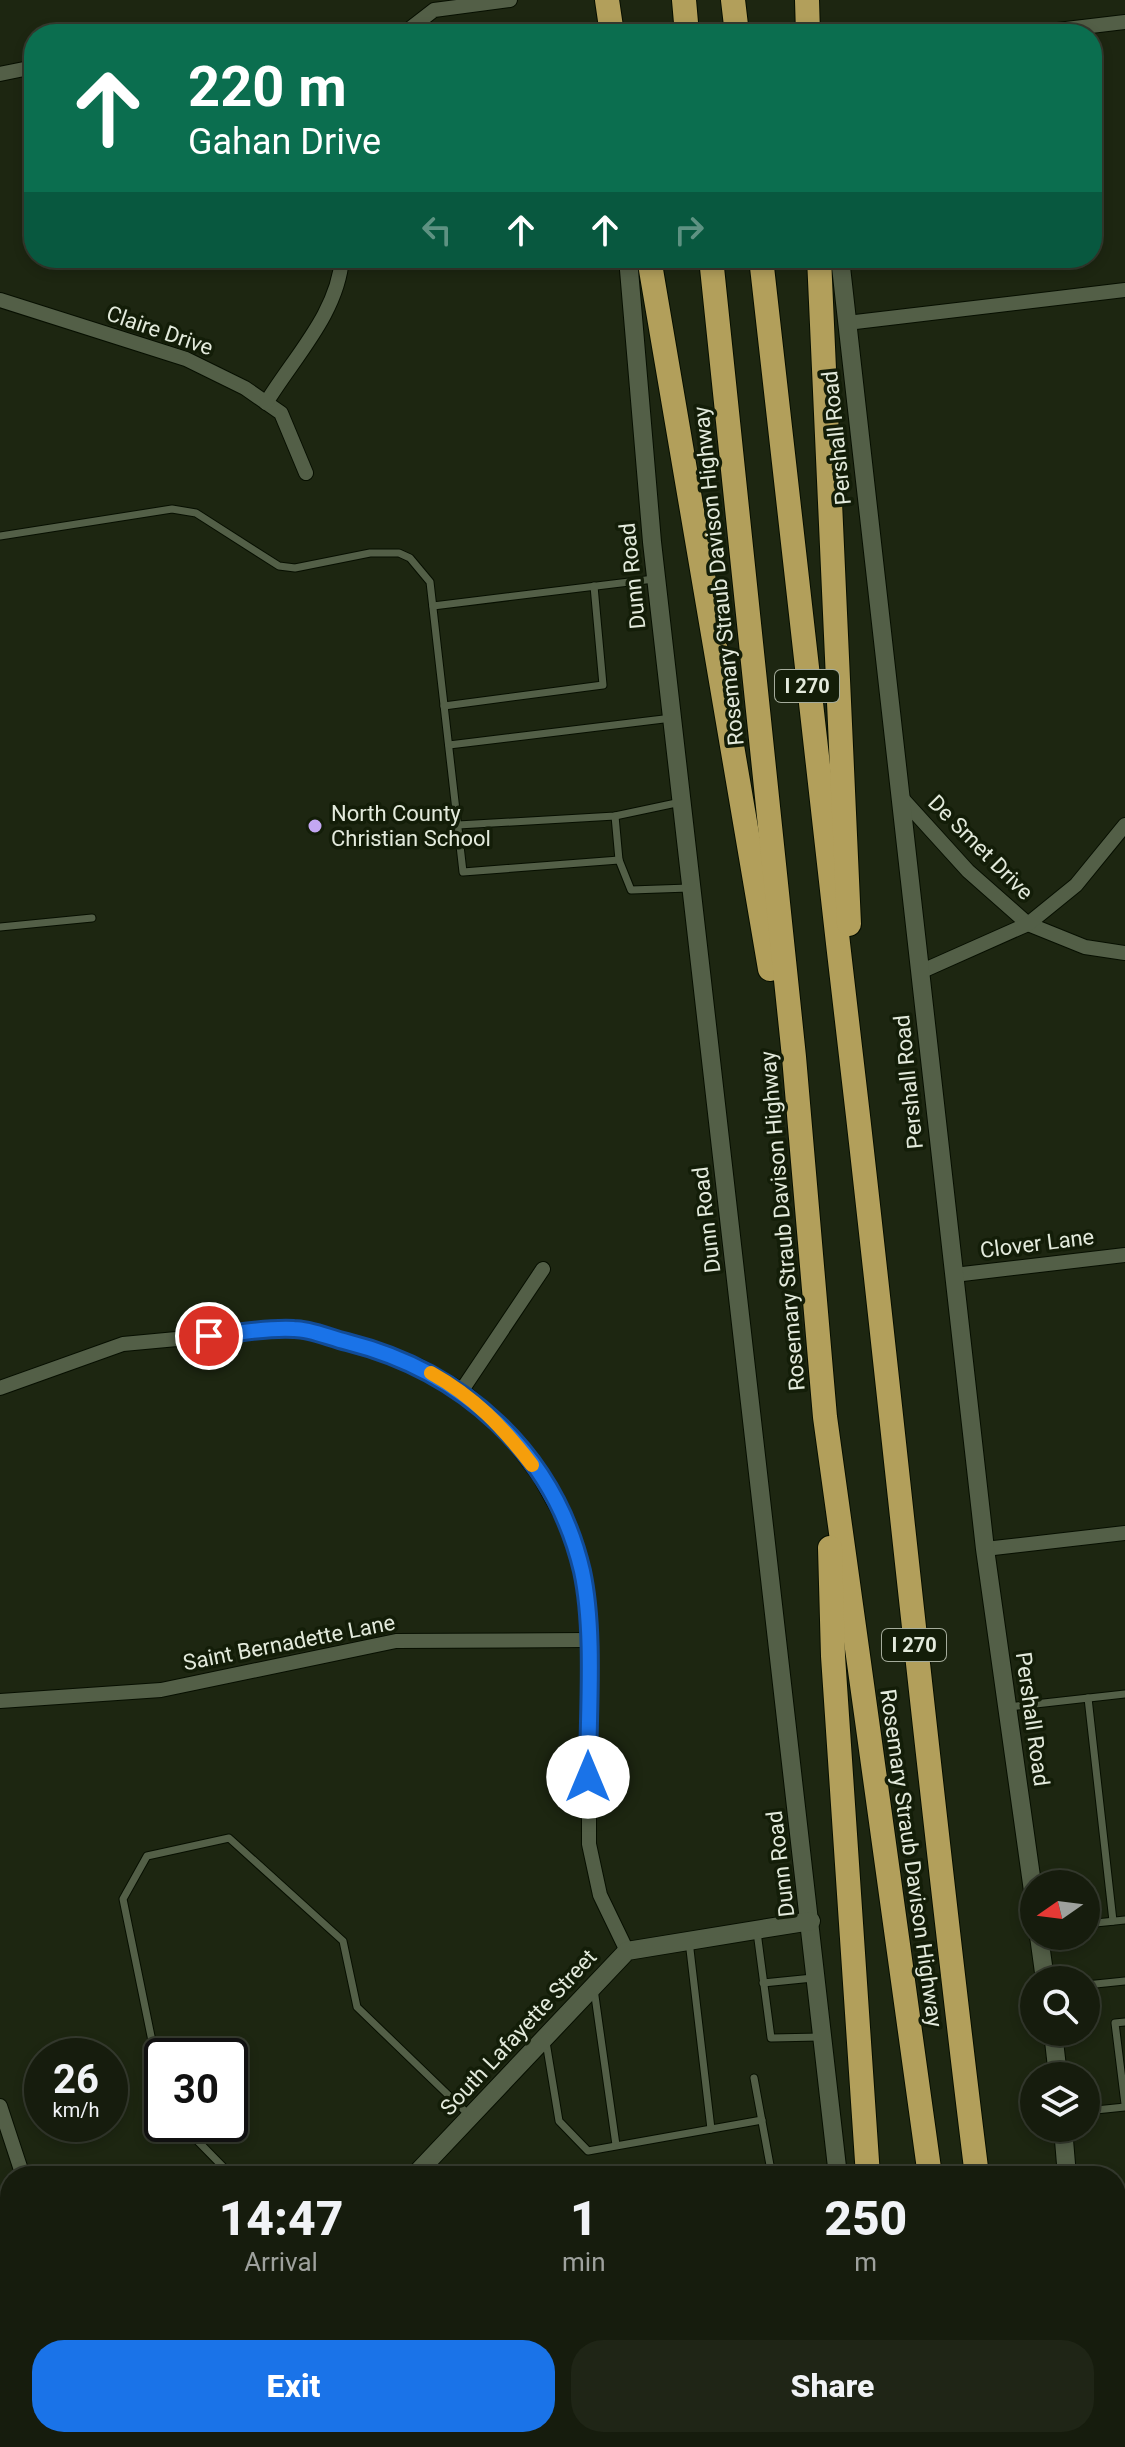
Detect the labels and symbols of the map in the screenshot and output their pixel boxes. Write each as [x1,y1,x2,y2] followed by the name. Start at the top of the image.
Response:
[103,301,216,360] street label: Claire Drive
[817,370,856,506] street label: Pershall Road
[688,404,749,747] street label: Rosemary Straub Davison Highway
[614,522,651,630] street label: Dunn Road
[775,670,839,702] road number: I 270
[923,790,1038,905] street label: De Smet Drive
[331,801,491,851] place label: North County Christian School
[306,817,324,835] marker: North County Christian School
[889,1014,928,1150] street label: Pershall Road
[755,1049,810,1392] street label: Rosemary Straub Davison Highway
[688,1165,725,1274] street label: Dunn Road
[979,1224,1096,1263] street label: Clover Lane
[175,1302,243,1370] pin
[181,1610,397,1675] street label: Saint Bernadette Lane
[882,1629,946,1661] road number: I 270
[1011,1651,1054,1788] street label: Pershall Road
[875,1687,948,2029] street label: Rosemary Straub Davison Highway
[546,1735,630,1819] position arrow
[762,1809,799,1918] street label: Dunn Road
[1020,1870,1100,1950] north arrow
[435,1944,602,2120] street label: South Lafayette Street
[144,2038,248,2142] speed limit sign: 30

